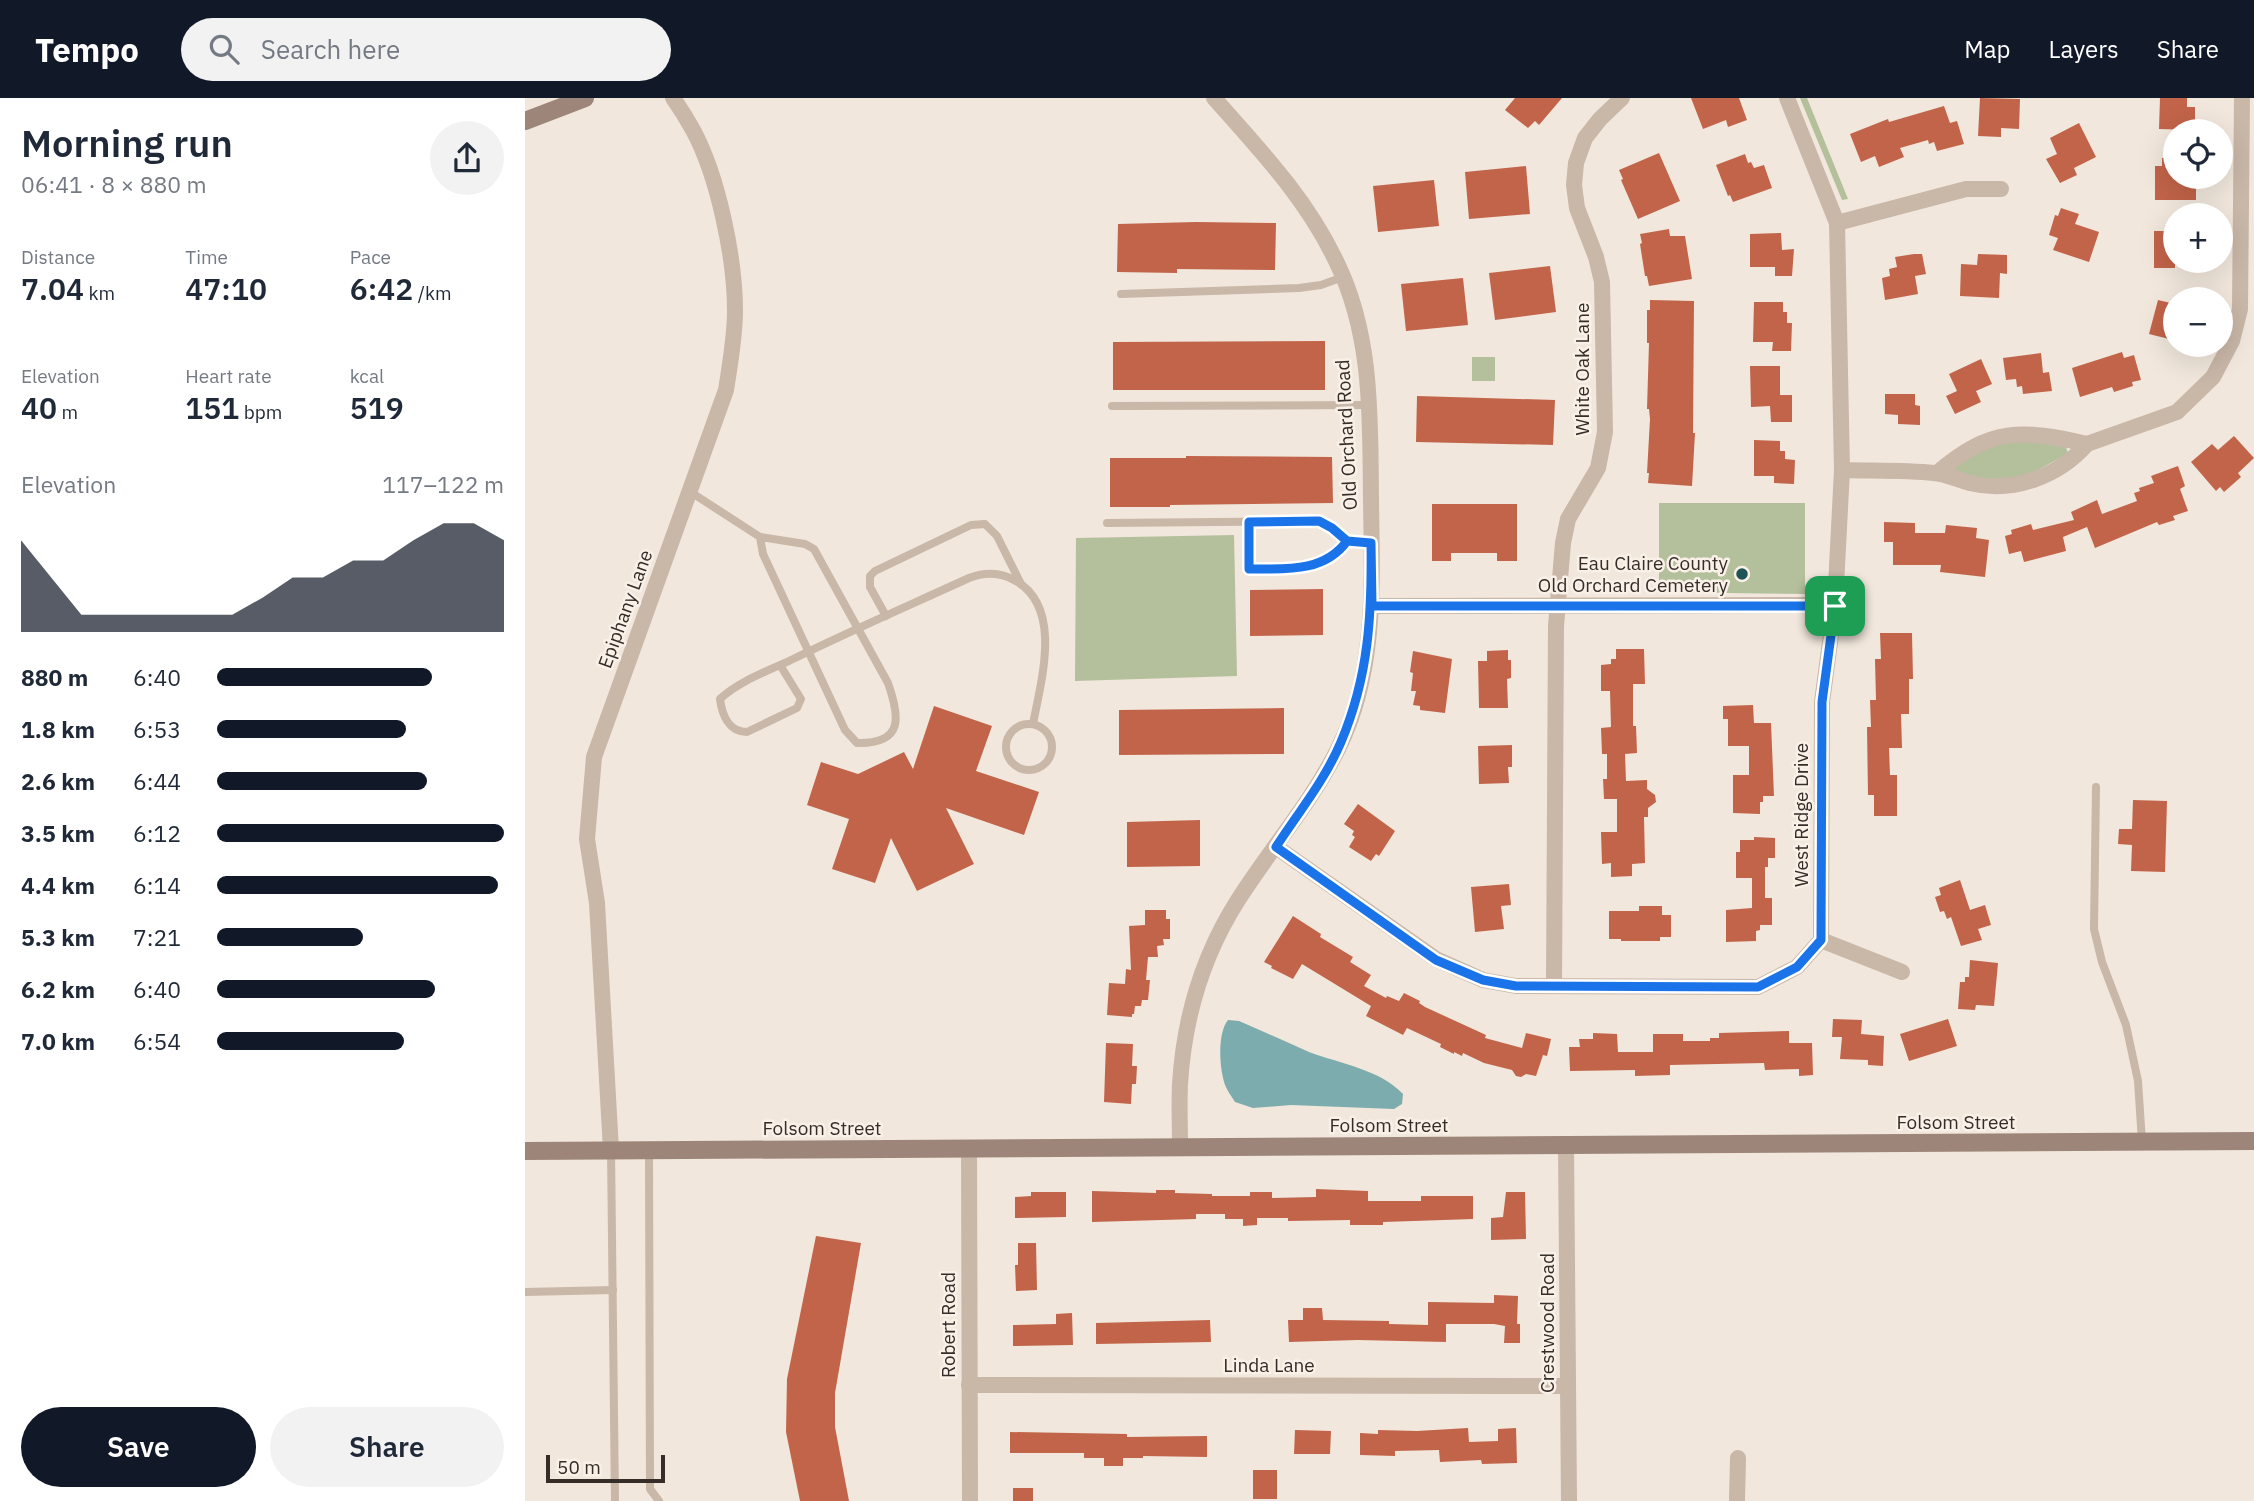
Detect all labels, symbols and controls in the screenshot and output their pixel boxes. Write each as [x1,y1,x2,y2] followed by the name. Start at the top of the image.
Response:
[181,18,671,81] search box
[35,28,139,71] text: Tempo
[205,30,243,68] icon: search
[261,32,400,66] text: Search here
[1964,33,2011,65] text: Map
[2049,33,2119,65] text: Layers
[2157,33,2219,65] text: Share
[21,118,233,167] text: Morning run
[2163,119,2233,357] map controls
[2163,119,2233,189] button: locate
[430,121,504,195] button: share
[21,169,207,199] text: 06:41 · 8 × 880 m
[2163,203,2233,273] button: +
[21,245,95,269] text: Distance
[185,245,228,269] text: Time
[350,245,391,269] text: Pace
[21,269,84,308] text: 7.04
[185,269,267,308] text: 47:10
[350,269,413,308] text: 6:42
[84,281,115,305] text: km
[413,281,452,305] text: /km
[2163,287,2233,357] button: −
[1570,303,1594,435] street label: White Oak Lane
[1330,359,1362,511] street label: Old Orchard Road
[21,364,100,388] text: Elevation
[185,364,272,388] text: Heart rate
[350,364,384,388] text: kcal
[21,388,57,427] text: 40
[185,388,239,427] text: 151
[350,388,404,427] text: 519
[57,400,78,424] text: m
[239,400,282,424] text: bpm
[21,469,116,499] text: Elevation
[382,469,504,499] text: 117–122 m
[592,547,658,671] street label: Epiphany Lane
[1538,551,1729,597] place label: Eau Claire County Old Orchard Cemetery
[1734,566,1750,582] marker: Eau Claire County Old Orchard Cemetery
[1805,576,1865,636] pin
[1816,587,1854,625] icon: arrive
[21,662,88,692] text: 880 m
[133,662,181,692] text: 6:40
[21,714,95,744] text: 1.8 km
[133,714,181,744] text: 6:53
[1789,743,1813,887] street label: West Ridge Drive
[21,766,95,796] text: 2.6 km
[133,766,181,796] text: 6:44
[21,818,95,848] text: 3.5 km
[133,818,181,848] text: 6:12
[21,870,95,900] text: 4.4 km
[133,870,181,900] text: 6:14
[21,922,95,952] text: 5.3 km
[133,922,181,952] text: 7:21
[21,974,95,1004] text: 6.2 km
[133,974,181,1004] text: 6:40
[21,1026,95,1056] text: 7.0 km
[133,1026,181,1056] text: 6:54
[1896,1110,2016,1134] street label: Folsom Street
[1329,1113,1449,1137] street label: Folsom Street
[762,1116,882,1140] street label: Folsom Street
[1535,1253,1559,1393] street label: Crestwood Road
[936,1272,960,1378] street label: Robert Road
[1223,1353,1315,1377] street label: Linda Lane
[21,1407,256,1487] button: Save
[270,1407,504,1487] button: Share
[546,1452,665,1484] scale bar
[557,1455,601,1479] text: 50 m

